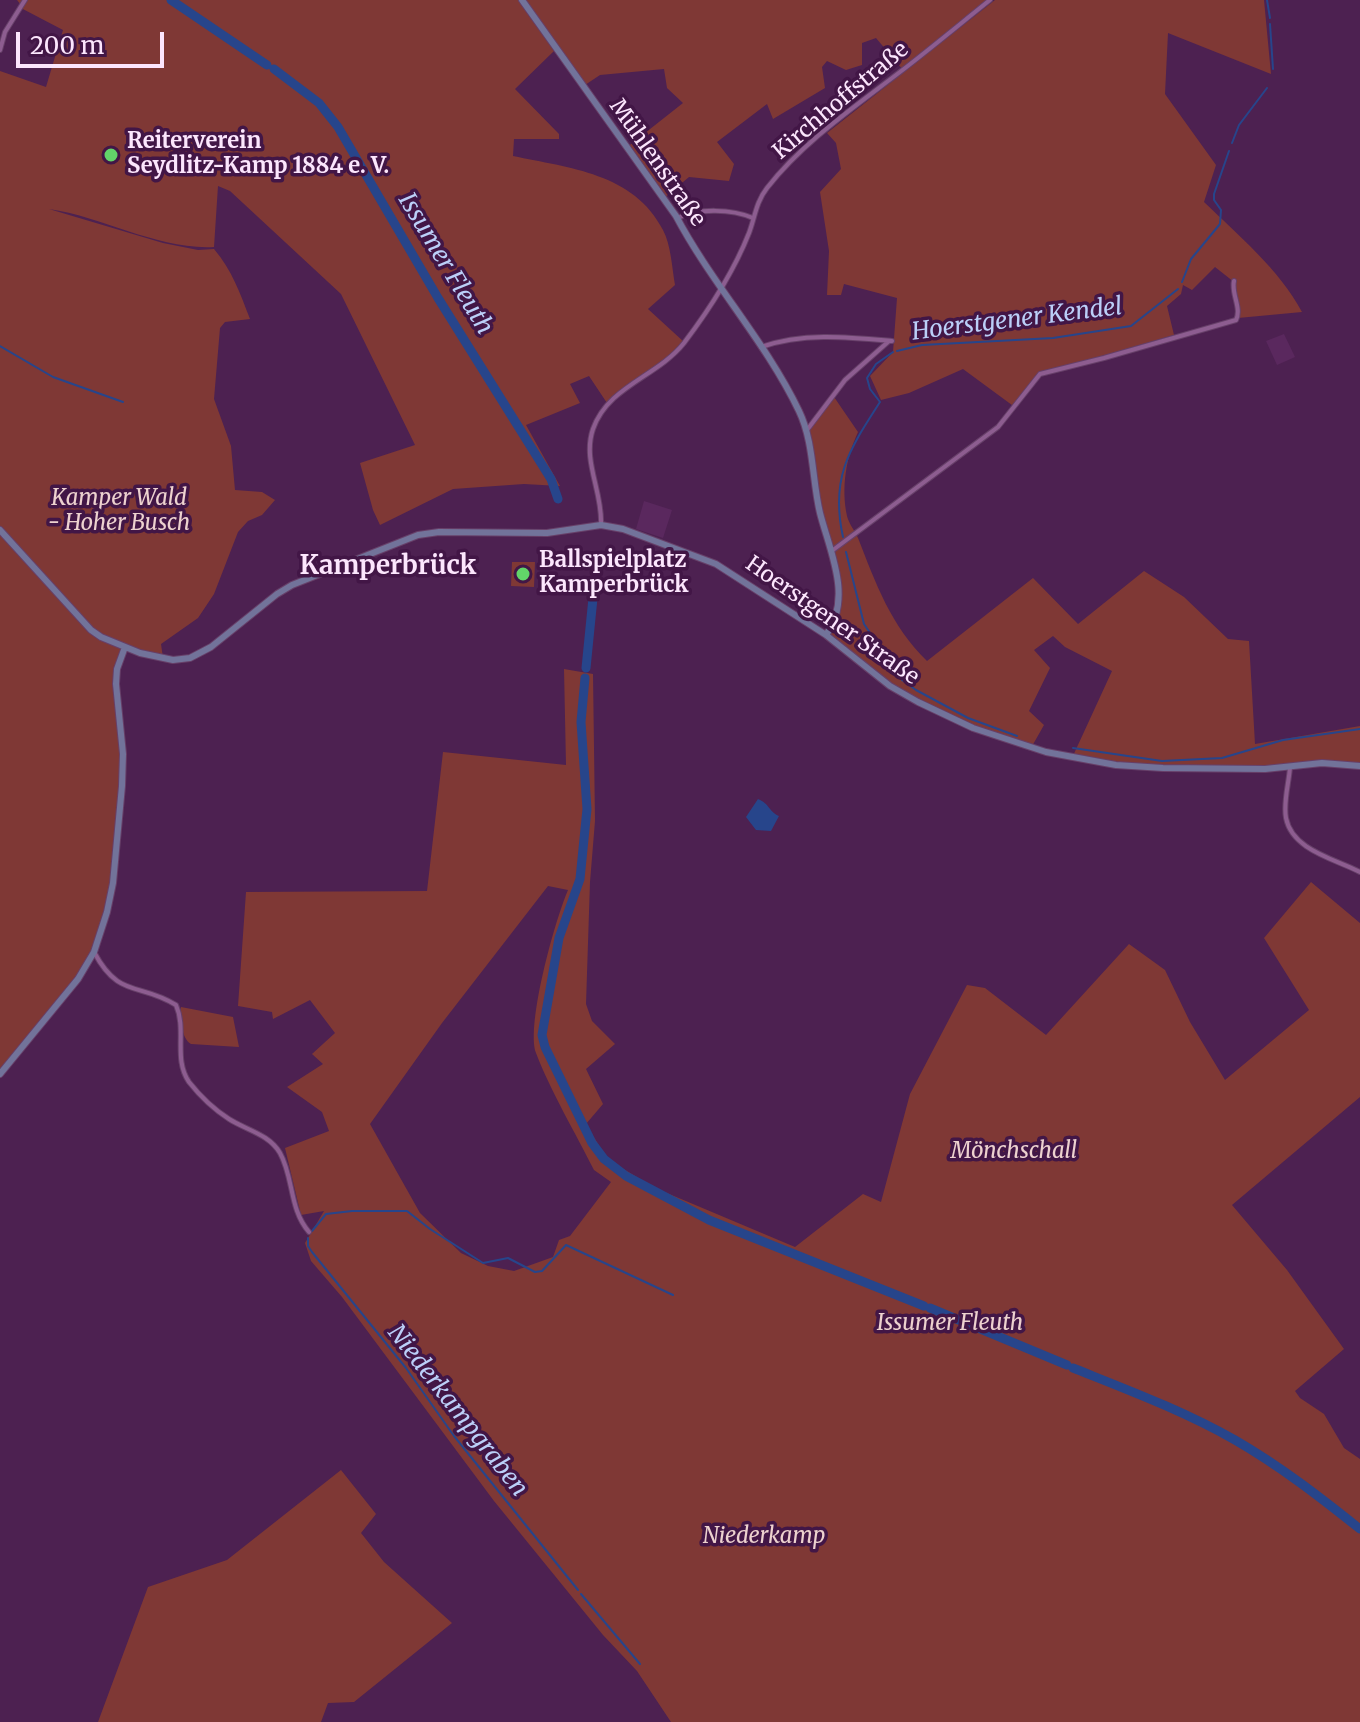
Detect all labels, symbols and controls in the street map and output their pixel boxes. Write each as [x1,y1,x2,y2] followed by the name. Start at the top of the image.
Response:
[20,16,168,66] scale bar
[30,30,104,61] text: 200 m
[768,37,914,165] street label: Kirchhoffstraße
[603,94,711,232] street label: Mühlenstraße
[127,129,389,180] place label: Reiterverein Seydlitz-Kamp 1884 e. V.
[102,146,120,164] marker: Reiterverein Seydlitz-Kamp 1884 e. V.
[391,188,499,340] water label: Issumer Fleuth
[910,293,1124,347] water label: Hoerstgener Kendel
[48,486,190,538] park label: Kamper Wald - Hoher Busch
[539,548,689,600] place label: Ballspielplatz Kamperbrück
[300,551,476,583] district label: Kamperbrück
[740,551,924,691] street label: Hoerstgener Straße
[514,565,532,583] marker: Ballspielplatz Kamperbrück
[951,1139,1077,1165] park label: Mönchschall
[877,1311,1023,1337] park label: Issumer Fleuth
[381,1319,533,1503] water label: Niederkampgraben
[703,1524,825,1550] park label: Niederkamp

